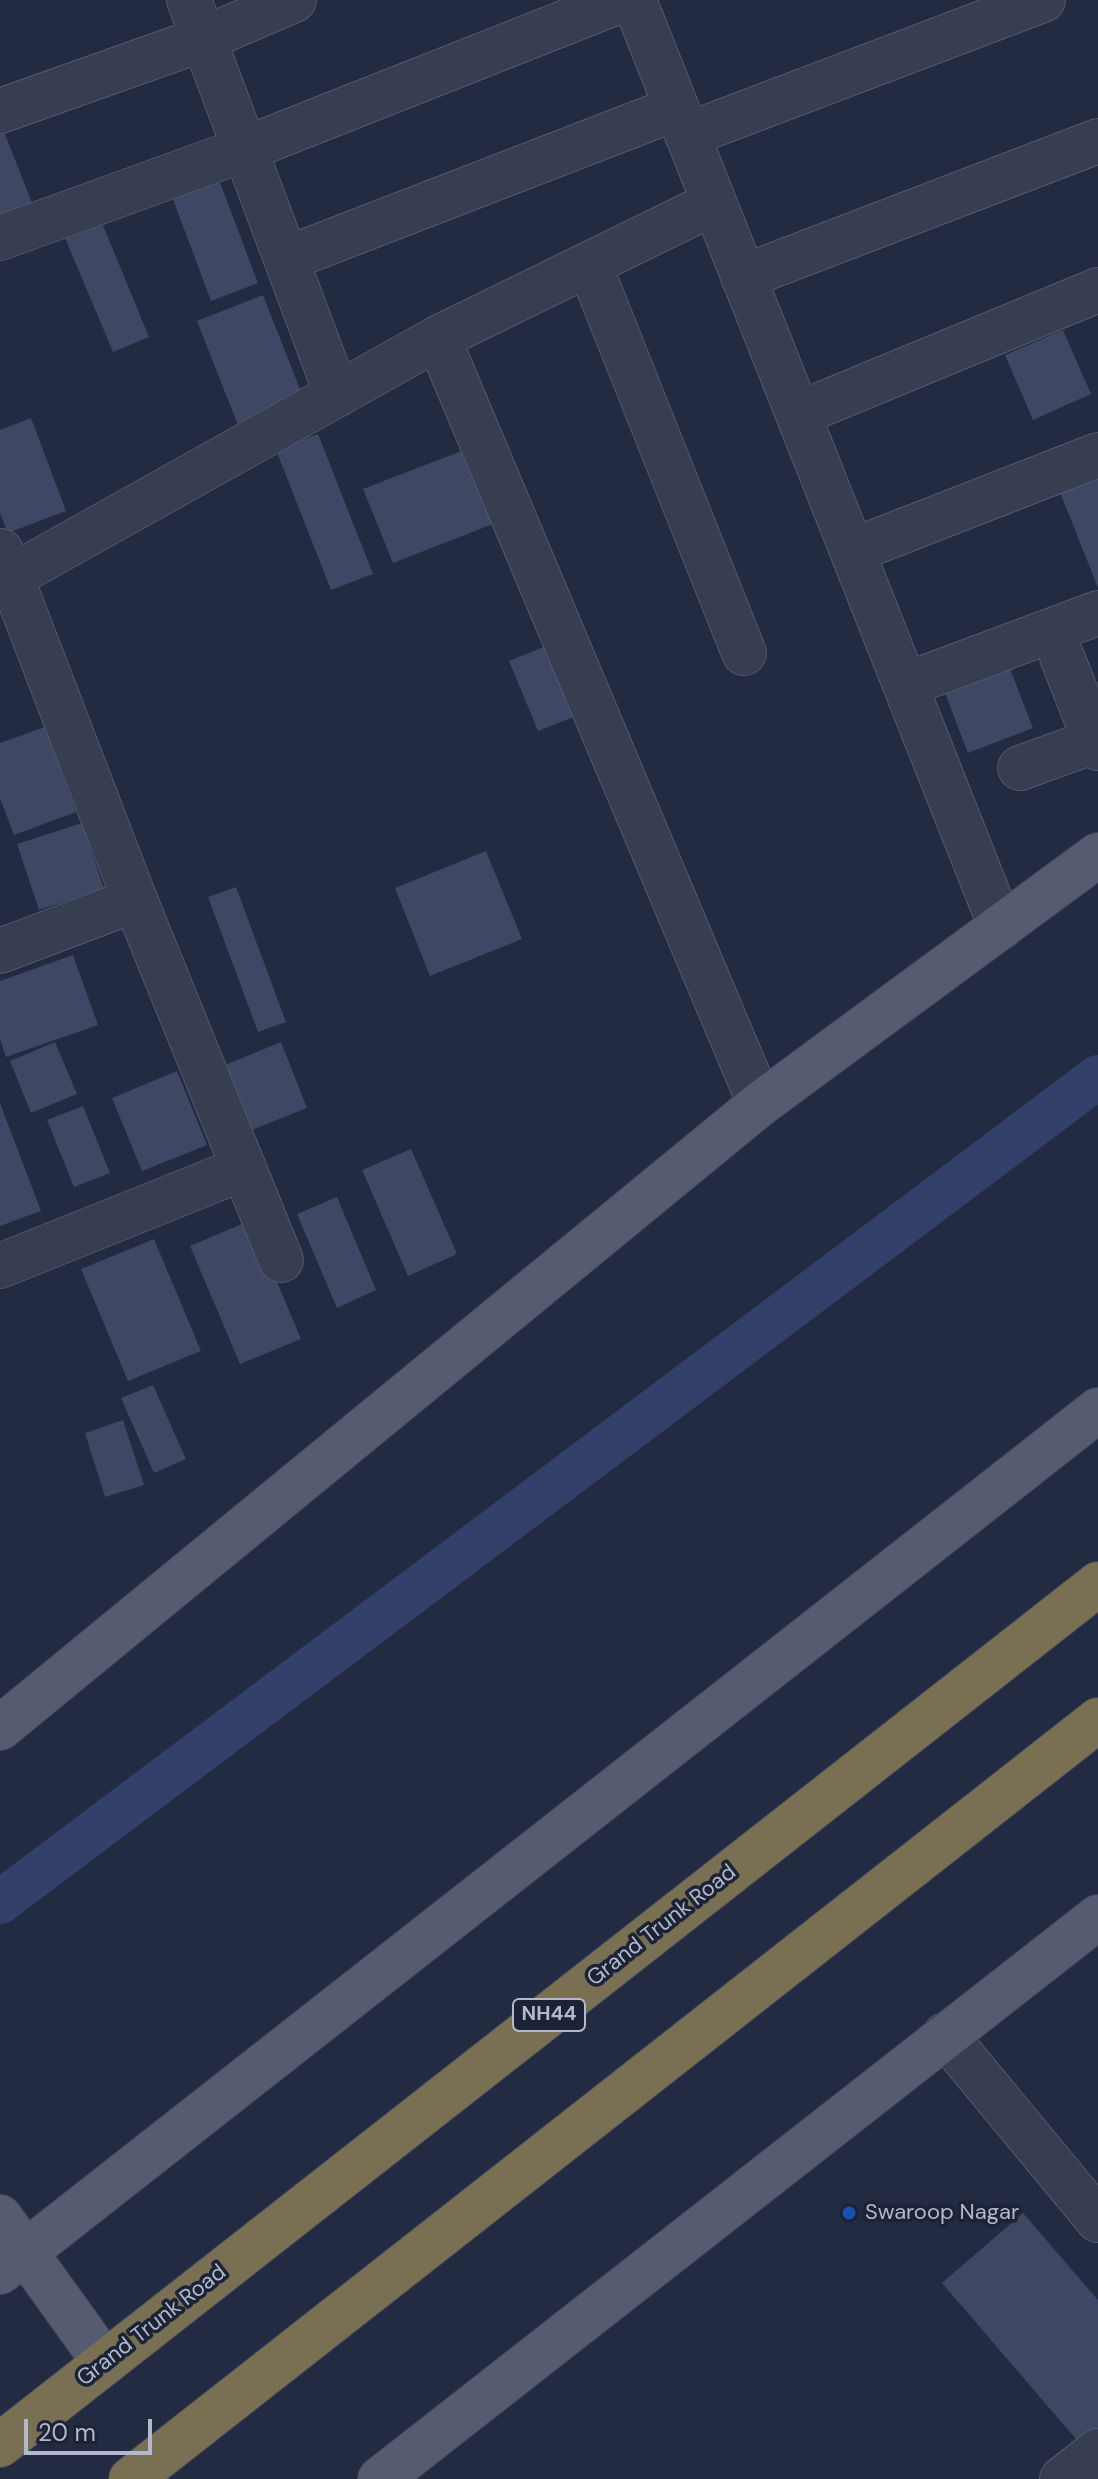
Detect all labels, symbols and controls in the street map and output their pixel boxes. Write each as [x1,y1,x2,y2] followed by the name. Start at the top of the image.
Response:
[582,1860,742,1992] street label: Grand Trunk Road
[513,1999,585,2031] road number: NH44
[865,2200,1019,2226] place label: Swaroop Nagar
[840,2204,858,2222] marker: Swaroop Nagar
[72,2260,232,2392] street label: Grand Trunk Road
[28,2403,156,2453] scale bar
[38,2417,96,2448] text: 20 m

